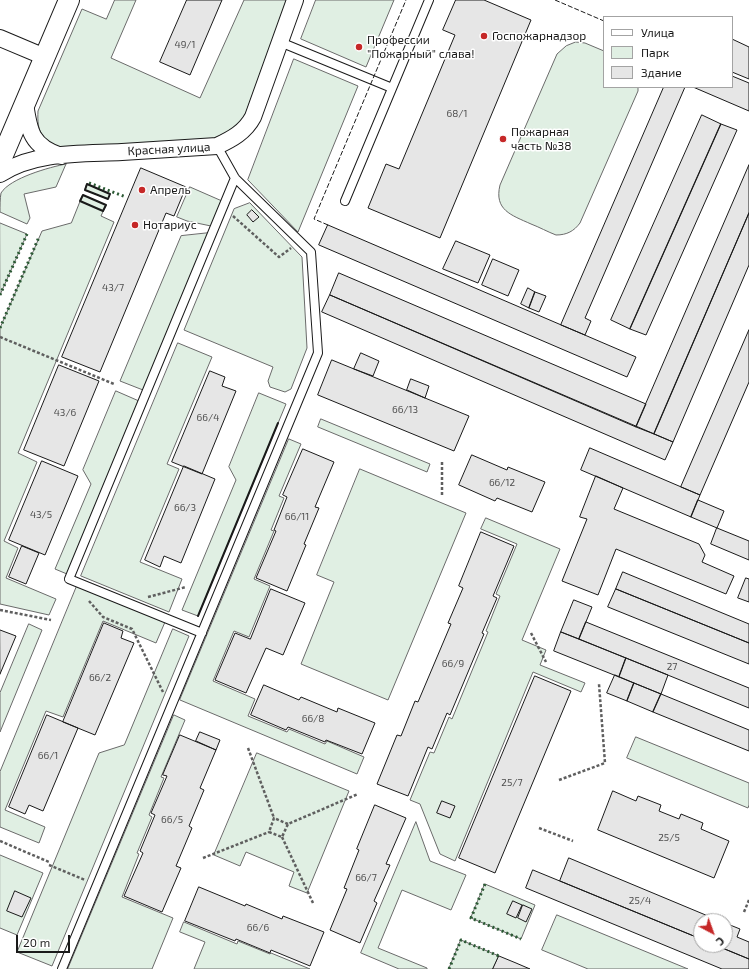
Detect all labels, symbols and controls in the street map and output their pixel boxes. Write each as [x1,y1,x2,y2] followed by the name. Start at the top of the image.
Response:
[603,16,733,88] legend
[641,25,674,39] text: Улица
[492,29,586,43] place label: Госпожарнадзор
[479,31,489,41] marker: Госпожарнадзор
[367,33,474,61] place label: Профессии "Пожарный" слава!
[174,39,196,51] house number: 49/1
[354,42,364,52] marker: Профессии "Пожарный" слава!
[641,45,669,59] text: Парк
[641,65,682,79] text: Здание
[447,108,467,120] house number: 68/1
[511,125,571,153] place label: Пожарная часть №38
[498,134,508,144] marker: Пожарная часть №38
[127,140,211,158] street label: Красная улица
[150,183,191,197] place label: Апрель
[137,185,147,195] marker: Апрель
[143,218,197,232] place label: Нотариус
[130,220,140,230] marker: Нотариус
[102,282,124,294] house number: 43/7
[392,404,418,416] house number: 66/13
[54,407,76,419] house number: 43/6
[197,412,219,424] house number: 66/4
[489,477,515,489] house number: 66/12
[174,502,196,514] house number: 66/3
[30,509,52,521] house number: 43/5
[285,511,309,523] house number: 66/11
[442,658,464,670] house number: 66/9
[667,661,677,673] house number: 27
[89,672,111,684] house number: 66/2
[302,713,324,725] house number: 66/8
[38,750,58,762] house number: 66/1
[501,777,523,789] house number: 25/7
[161,814,183,826] house number: 66/5
[658,832,680,844] house number: 25/5
[355,872,377,884] house number: 66/7
[629,895,651,907] house number: 25/4
[693,913,733,953] north arrow
[247,922,269,934] house number: 66/6
[18,927,72,953] scale bar
[23,935,50,949] text: 20 m
[714,935,727,949] text: С

